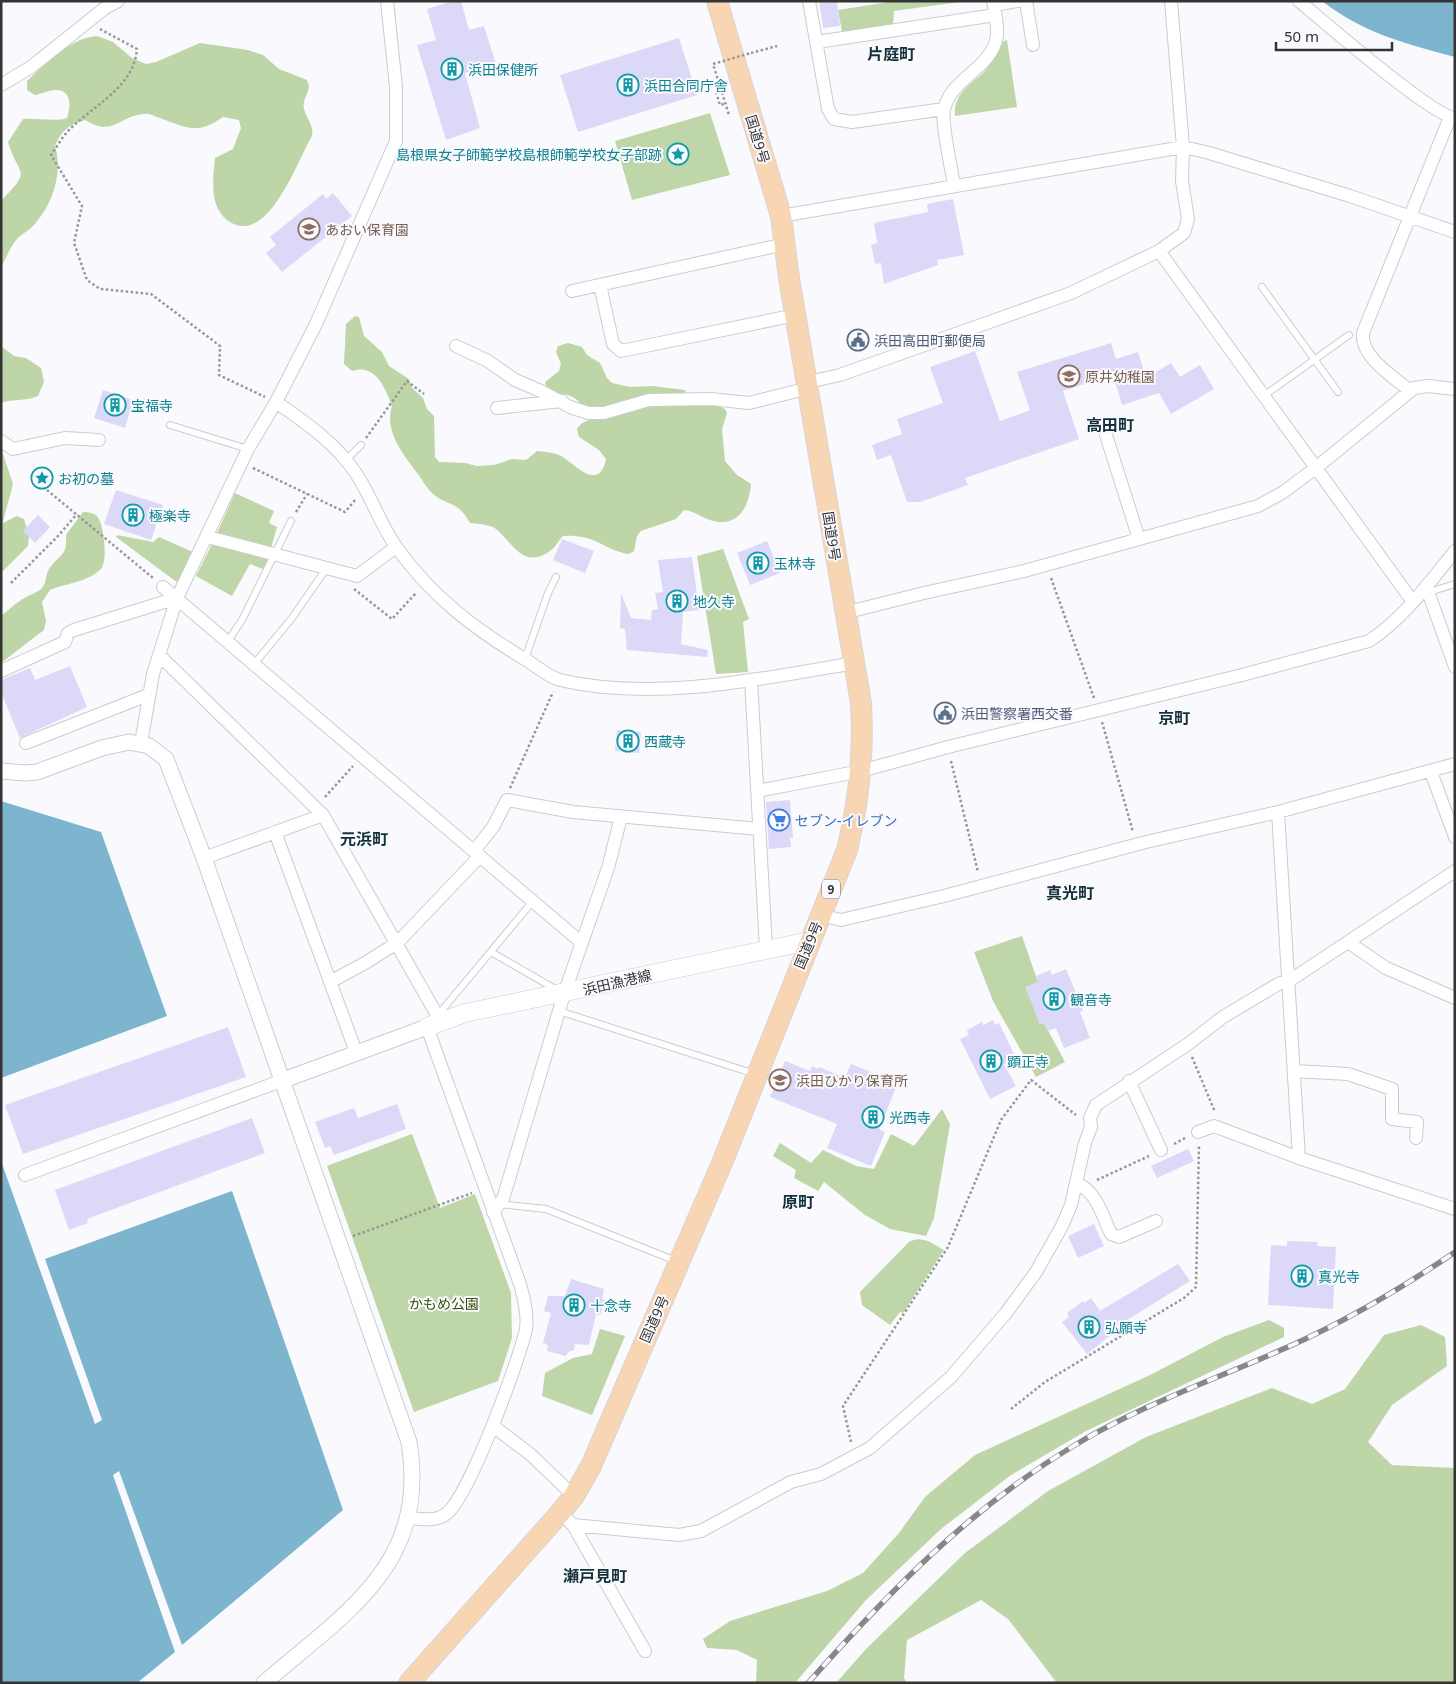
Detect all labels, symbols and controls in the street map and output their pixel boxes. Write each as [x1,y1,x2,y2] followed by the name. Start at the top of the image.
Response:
[1276,20,1392,52] scale bar
[1284,26,1319,46] text: 50 m
[867,43,915,65] district label: 片庭町
[440,57,464,81] building icon: 浜田保健所
[468,60,538,79] place label: 浜田保健所
[616,73,640,97] building icon: 浜田合同庁舎
[644,76,728,95] place label: 浜田合同庁舎
[742,112,774,166] street label: 国道9号
[666,142,690,166] place icon: 島根県女子師範学校島根師範学校女子部跡
[396,145,662,164] place label: 島根県女子師範学校島根師範学校女子部跡
[297,217,321,241] school or university icon: あおい保育園
[325,220,409,239] place label: あおい保育園
[846,328,870,352] public building icon: 浜田高田町郵便局
[874,331,986,350] place label: 浜田高田町郵便局
[1057,364,1081,388] school or university icon: 原井幼稚園
[1085,367,1155,386] place label: 原井幼稚園
[103,393,127,417] building icon: 宝福寺
[131,396,173,415] place label: 宝福寺
[1086,414,1134,436] district label: 高田町
[30,466,54,490] place icon: お初の墓
[58,469,114,488] place label: お初の墓
[121,503,145,527] building icon: 極楽寺
[149,506,191,525] place label: 極楽寺
[819,510,845,562] street label: 国道9号
[746,551,770,575] building icon: 玉林寺
[774,554,816,573] place label: 玉林寺
[665,589,689,613] building icon: 地久寺
[693,592,735,611] place label: 地久寺
[933,701,957,725] public building icon: 浜田警察署西交番
[961,704,1073,723] place label: 浜田警察署西交番
[1158,707,1190,729] district label: 京町
[616,729,640,753] building icon: 西蔵寺
[644,732,686,751] place label: 西蔵寺
[767,808,791,832] supermarket icon: セブン-イレブン
[795,811,898,830] place label: セブン-イレブン
[340,828,388,850] district label: 元浜町
[822,880,840,899] road number: 9
[1046,882,1094,904] district label: 真光町
[789,918,827,972] street label: 国道9号
[581,965,653,999] street label: 浜田漁港線
[1042,987,1066,1011] building icon: 観音寺
[1070,990,1112,1009] place label: 観音寺
[979,1049,1003,1073] building icon: 顕正寺
[1007,1052,1049,1071] place label: 顕正寺
[768,1068,792,1092] school or university icon: 浜田ひかり保育所
[796,1071,908,1090] place label: 浜田ひかり保育所
[861,1105,885,1129] building icon: 光西寺
[889,1108,931,1127] place label: 光西寺
[782,1191,814,1213] district label: 原町
[1290,1264,1314,1288] building icon: 真光寺
[1318,1267,1360,1286] place label: 真光寺
[635,1292,673,1346] street label: 国道9号
[562,1293,586,1317] building icon: 十念寺
[409,1294,479,1313] park label: かもめ公園
[590,1296,632,1315] place label: 十念寺
[1077,1315,1101,1339] building icon: 弘願寺
[1105,1318,1147,1337] place label: 弘願寺
[563,1565,627,1587] district label: 瀬戸見町

